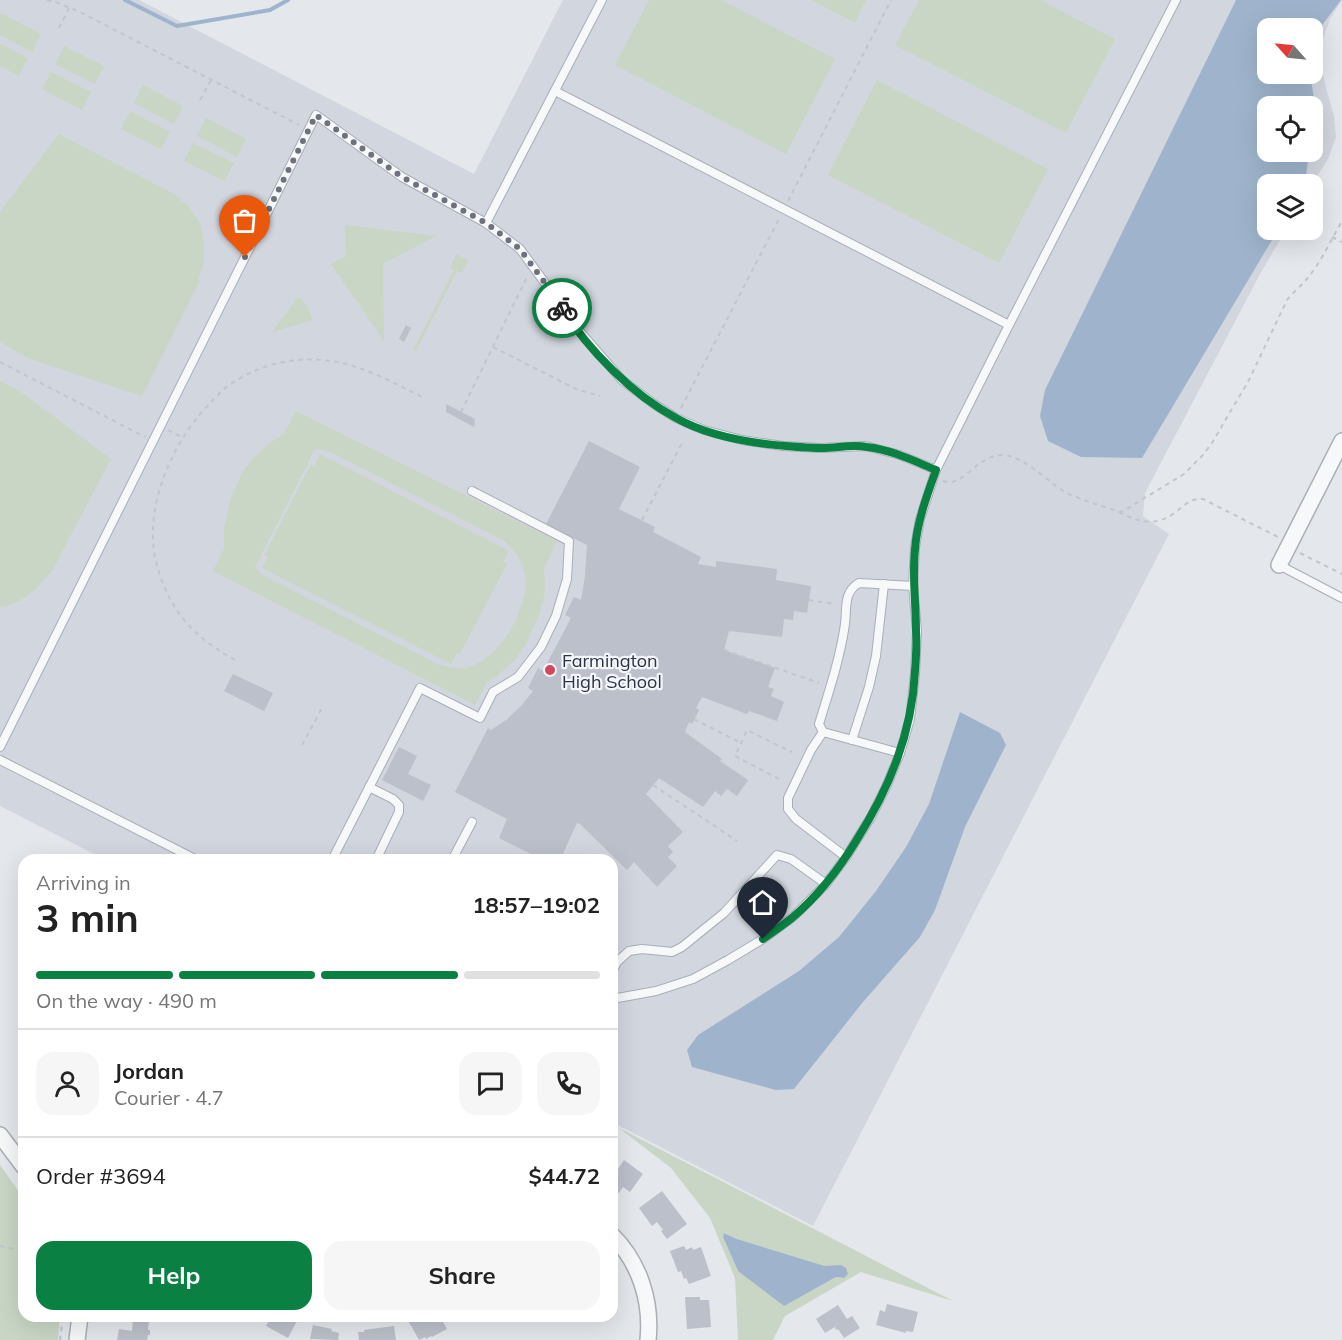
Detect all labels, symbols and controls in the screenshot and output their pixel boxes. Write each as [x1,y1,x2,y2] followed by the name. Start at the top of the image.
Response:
[1257,18,1323,84] north arrow
[1257,18,1323,240] map controls
[1257,96,1323,162] button: locate
[1257,174,1323,240] button: layers
[219,195,270,257] pin
[228,204,261,237] icon: bag
[532,278,592,338] courier
[546,292,579,325] icon: bike
[562,649,662,693] place label: Farmington High School
[543,663,557,677] marker: Farmington High School
[36,870,131,895] text: Arriving in
[737,877,788,939] pin
[746,886,779,919] icon: home
[472,891,600,919] text: 18:57–19:02
[36,893,139,942] text: 3 min
[36,988,217,1013] text: On the way · 490 m
[36,1052,99,1115] button: person
[459,1052,522,1115] button: chat
[537,1052,600,1115] button: phone
[114,1057,184,1085] text: Jordan
[114,1085,224,1110] text: Courier · 4.7
[36,1162,166,1190] text: Order #3694
[529,1162,600,1190] text: $44.72
[36,1241,312,1310] button: Help
[324,1241,600,1310] button: Share

